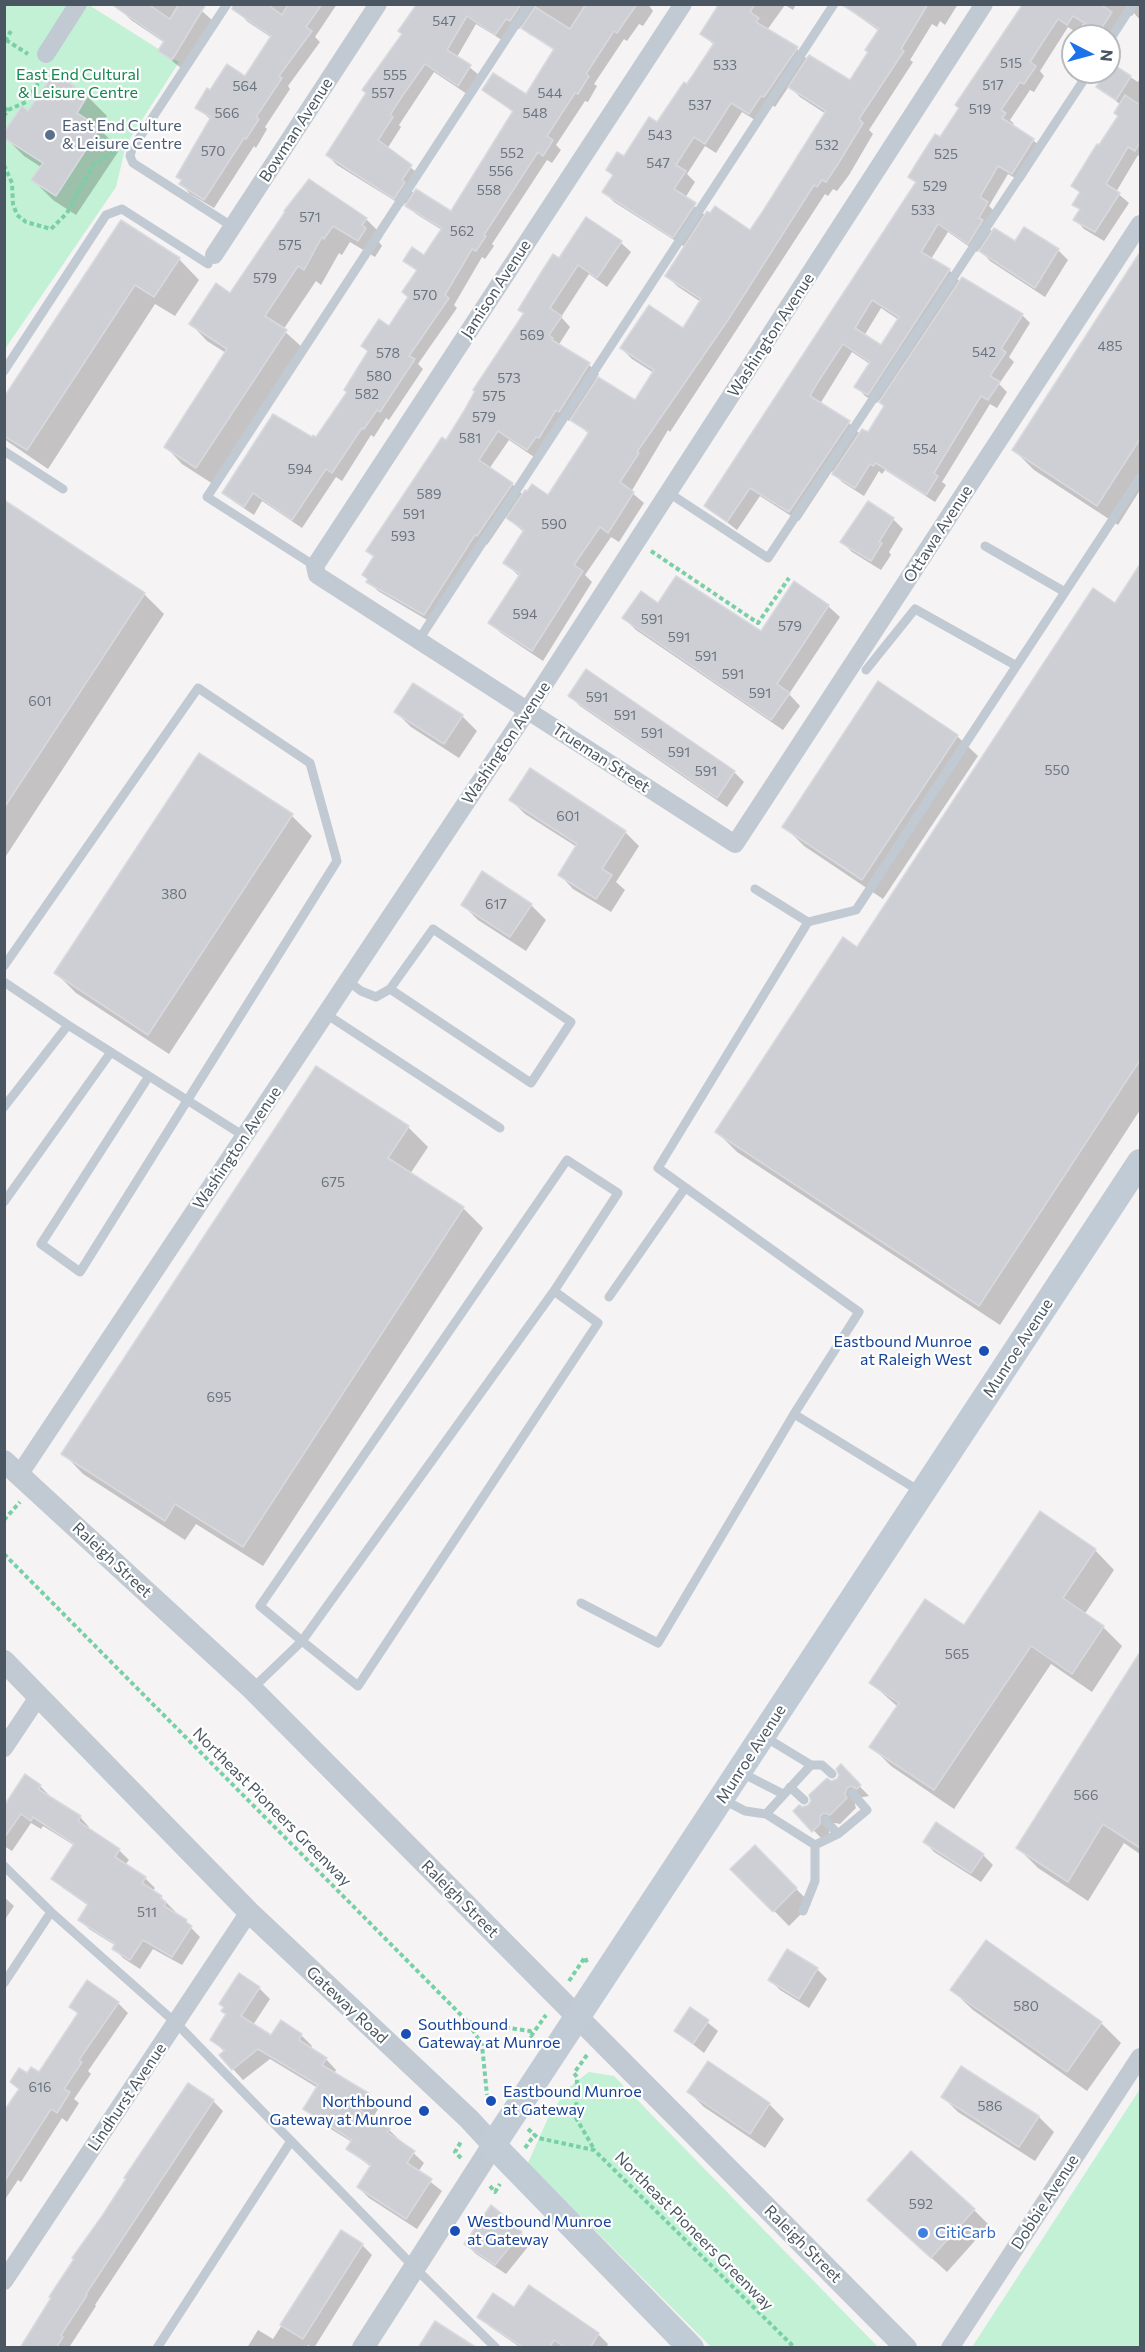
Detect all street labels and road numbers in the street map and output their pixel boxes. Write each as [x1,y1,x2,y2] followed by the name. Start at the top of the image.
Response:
[255,74,337,186] street label: Bowman Avenue
[457,236,535,342] street label: Jamison Avenue
[724,269,818,401] street label: Washington Avenue
[900,482,976,586] street label: Ottawa Avenue
[458,678,554,808] street label: Washington Avenue
[549,719,653,797] street label: Trueman Street
[189,1083,285,1213] street label: Washington Avenue
[979,1295,1057,1401] street label: Munroe Avenue
[68,1518,156,1602] street label: Raleigh Street
[712,1701,790,1807] street label: Munroe Avenue
[189,1724,355,1890] street label: Northeast Pioneers Greenway
[417,1856,503,1942] street label: Raleigh Street
[302,1962,392,2048] street label: Gateway Road
[84,2039,170,2155] street label: Lindhurst Avenue
[611,2148,777,2314] street label: Northeast Pioneers Greenway
[1007,2151,1083,2253] street label: Dobbie Avenue
[760,2201,846,2287] street label: Raleigh Street

